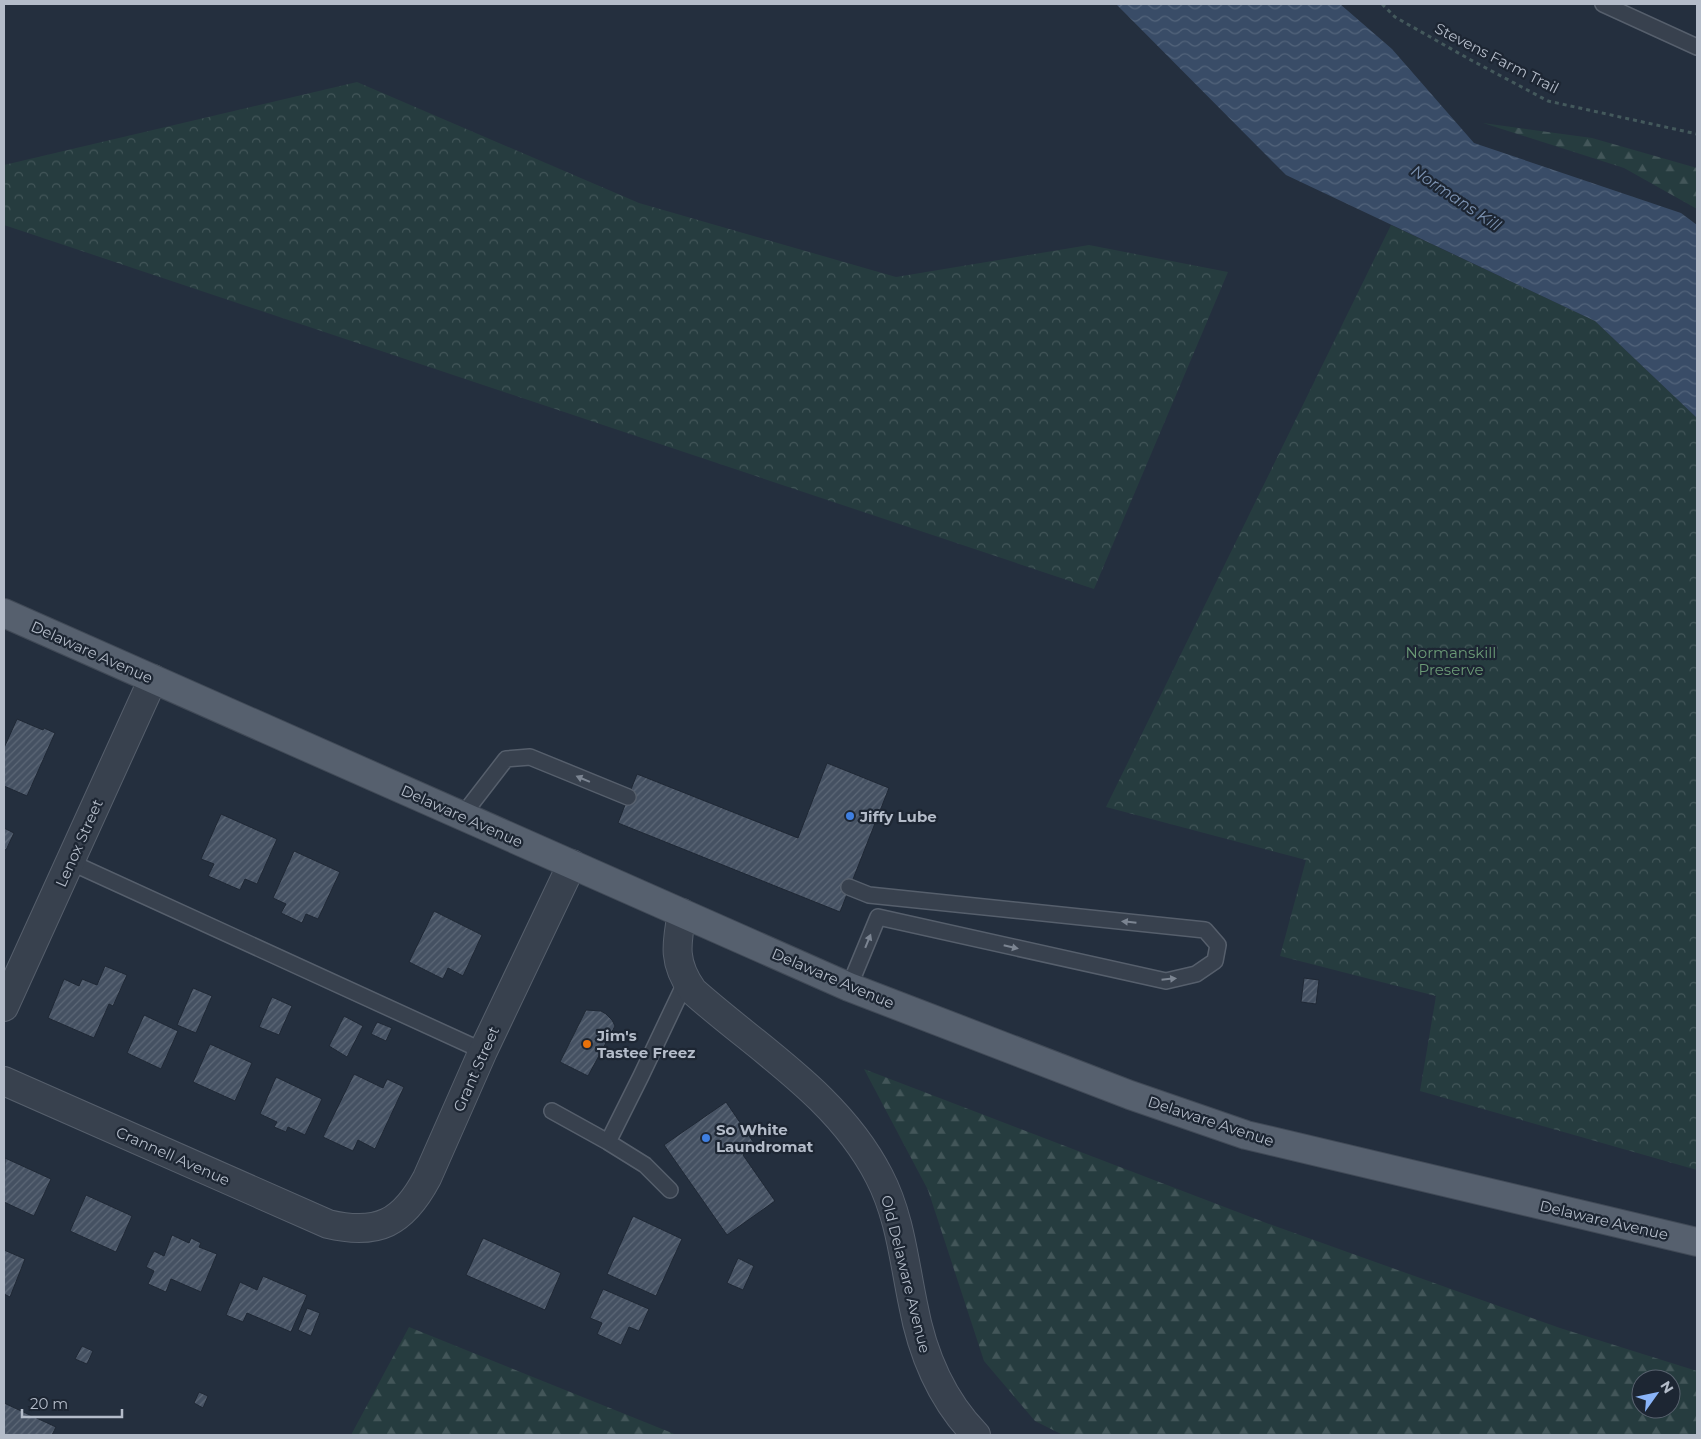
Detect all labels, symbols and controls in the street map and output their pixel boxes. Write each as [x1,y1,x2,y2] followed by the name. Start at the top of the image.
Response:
[1432,18,1562,98] street label: Stevens Farm Trail
[1407,161,1505,235] water label: Normans Kill
[28,617,156,687] street label: Delaware Avenue
[1406,643,1496,679] park label: Normanskill Preserve
[576,774,590,782] one-way arrow
[398,781,526,851] street label: Delaware Avenue
[51,796,107,890] street label: Lenox Street
[859,807,937,826] place label: Jiffy Lube
[844,810,856,822] marker: Jiffy Lube
[1121,918,1137,926] one-way arrow
[864,934,872,949] one-way arrow
[1003,943,1018,951] one-way arrow
[769,944,897,1012] street label: Delaware Avenue
[1162,975,1178,983] one-way arrow
[449,1023,503,1115] street label: Grant Street
[596,1026,695,1062] place label: Jim's Tastee Freez
[581,1038,593,1050] marker: Jim's Tastee Freez
[1146,1092,1276,1150] street label: Delaware Avenue
[716,1120,814,1156] place label: So White Laundromat
[113,1122,233,1190] street label: Crannell Avenue
[700,1132,712,1144] marker: So White Laundromat
[877,1193,935,1355] street label: Old Delaware Avenue
[1538,1196,1670,1244] street label: Delaware Avenue
[1631,1369,1681,1419] north arrow
[1656,1377,1678,1397] text: N
[22,1386,122,1418] scale bar
[30,1394,68,1413] text: 20 m

